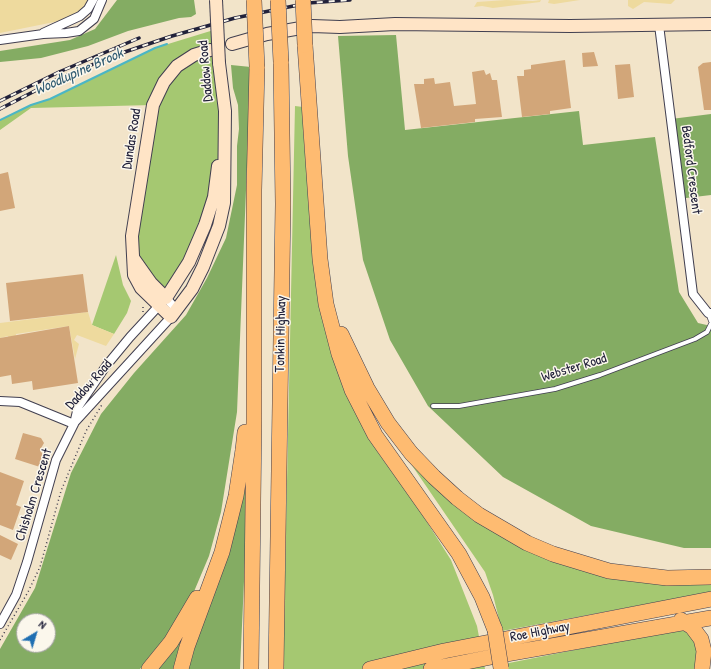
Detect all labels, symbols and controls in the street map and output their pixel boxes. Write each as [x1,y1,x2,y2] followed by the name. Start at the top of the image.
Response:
[195,40,217,102] street label: Daddow Road
[32,44,126,100] water label: Woodlupine Brook
[119,108,145,170] street label: Dundas Road
[677,125,705,215] street label: Bedford Crescent
[272,296,290,372] street label: Tonkin Highway
[539,350,609,386] street label: Webster Road
[62,357,116,413] street label: Daddow Road
[12,447,56,543] street label: Chisholm Crescent
[16,613,56,653] north arrow
[36,617,49,632] text: N
[509,618,571,646] street label: Roe Highway

